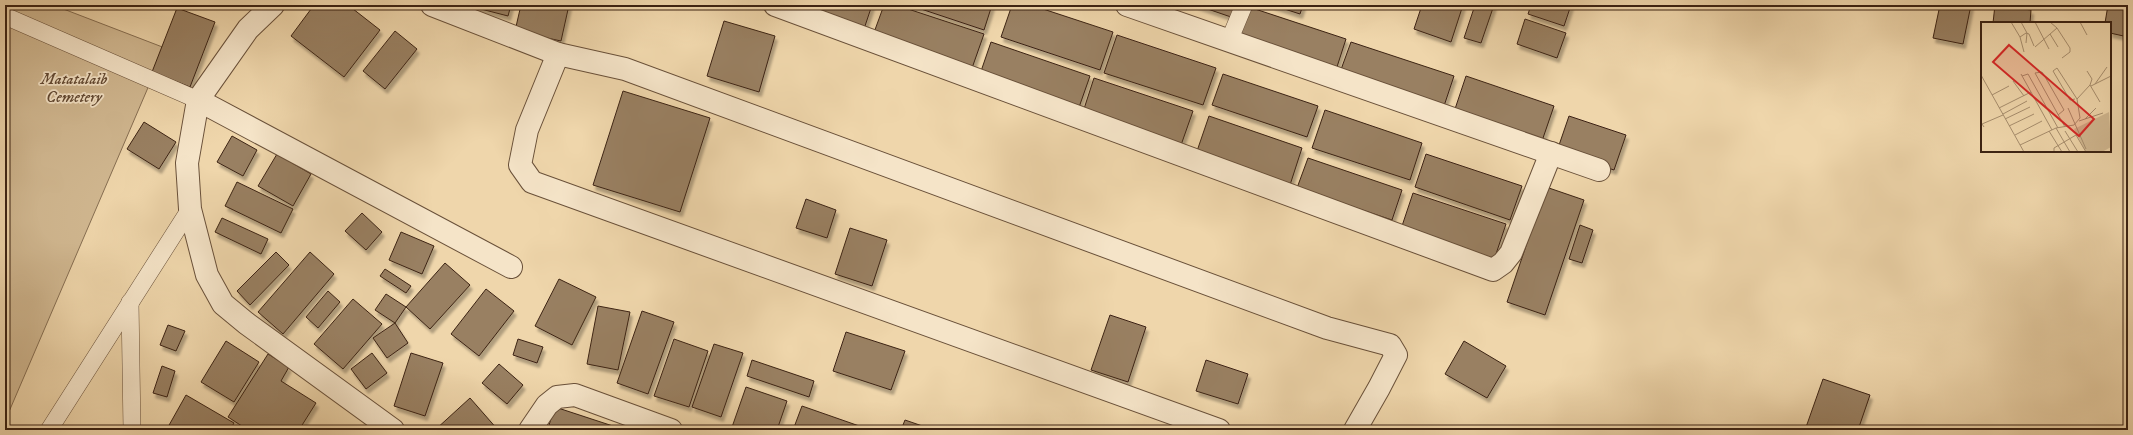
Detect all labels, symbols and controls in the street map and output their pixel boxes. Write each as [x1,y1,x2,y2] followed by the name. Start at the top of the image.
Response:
[1981,22,2111,152] inset map
[40,69,108,107] park label: Matatalaib Cemetery

